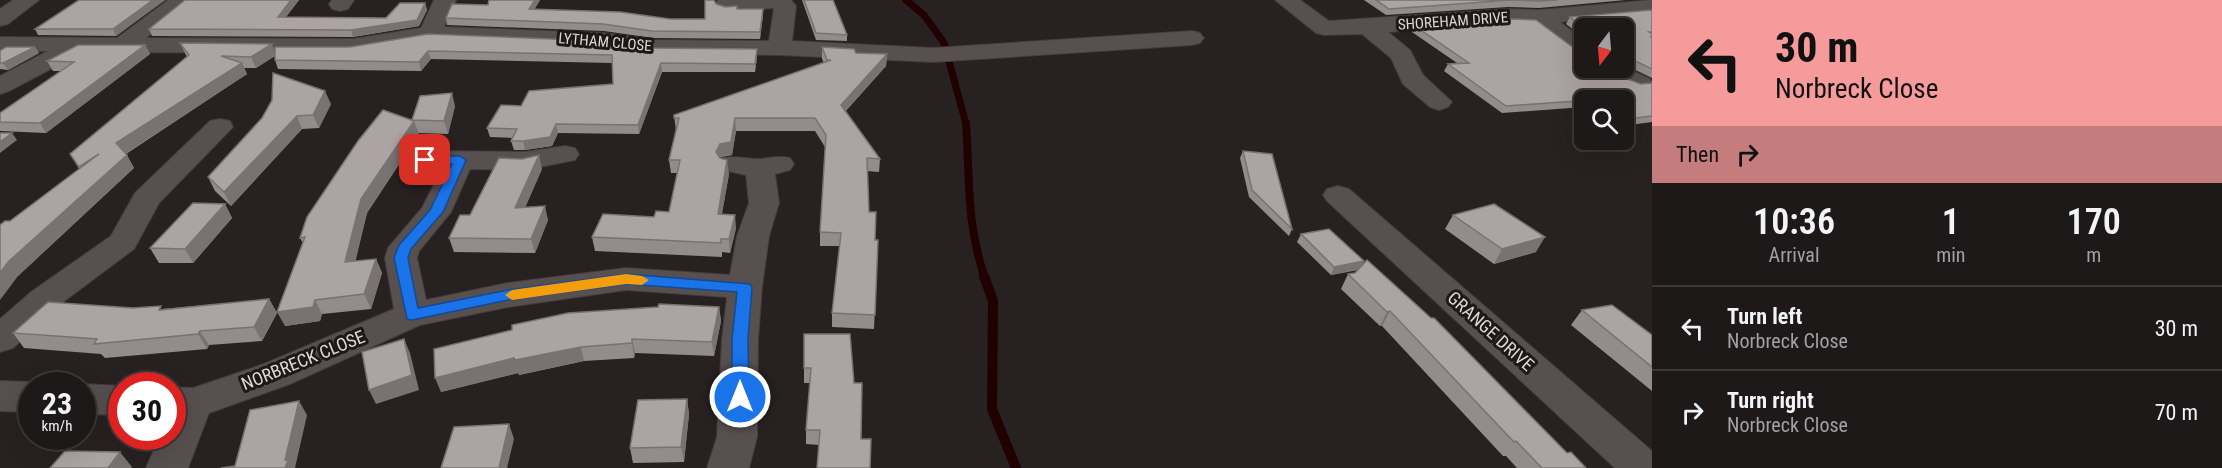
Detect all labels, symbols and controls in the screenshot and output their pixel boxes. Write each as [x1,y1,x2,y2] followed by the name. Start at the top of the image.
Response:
[1397,8,1509,34] street label: SHOREHAM DRIVE
[1574,18,1634,78] north arrow
[1574,18,1634,150] map controls
[1775,23,1858,72] text: 30 m
[1676,24,1754,102] icon: left
[558,29,652,55] street label: LYTHAM CLOSE
[1775,73,1938,105] text: Norbreck Close
[1574,90,1634,150] button: search
[399,134,450,185] pin
[1731,138,1764,171] icon: right
[1676,142,1719,167] text: Then
[408,143,441,176] icon: arrive
[1753,201,1835,243] text: 10:36
[1942,201,1960,243] text: 1
[2067,201,2121,243] text: 170
[1769,243,1820,267] text: Arrival
[1936,243,1965,267] text: min
[2086,243,2101,267] text: m
[1444,287,1538,375] street label: GRANGE DRIVE
[1727,304,1802,329] text: Turn left
[1676,312,1709,345] icon: left
[2155,316,2198,341] text: 30 m
[238,326,368,394] street label: NORBRECK CLOSE
[1727,329,1848,353] text: Norbreck Close
[708,365,772,429] position arrow
[108,372,186,450] speed limit sign: 30
[42,386,72,421] text: 23
[1727,388,1814,413] text: Turn right
[1676,396,1709,429] icon: right
[2155,400,2198,425] text: 70 m
[1727,413,1848,437] text: Norbreck Close
[42,417,72,435] text: km/h

